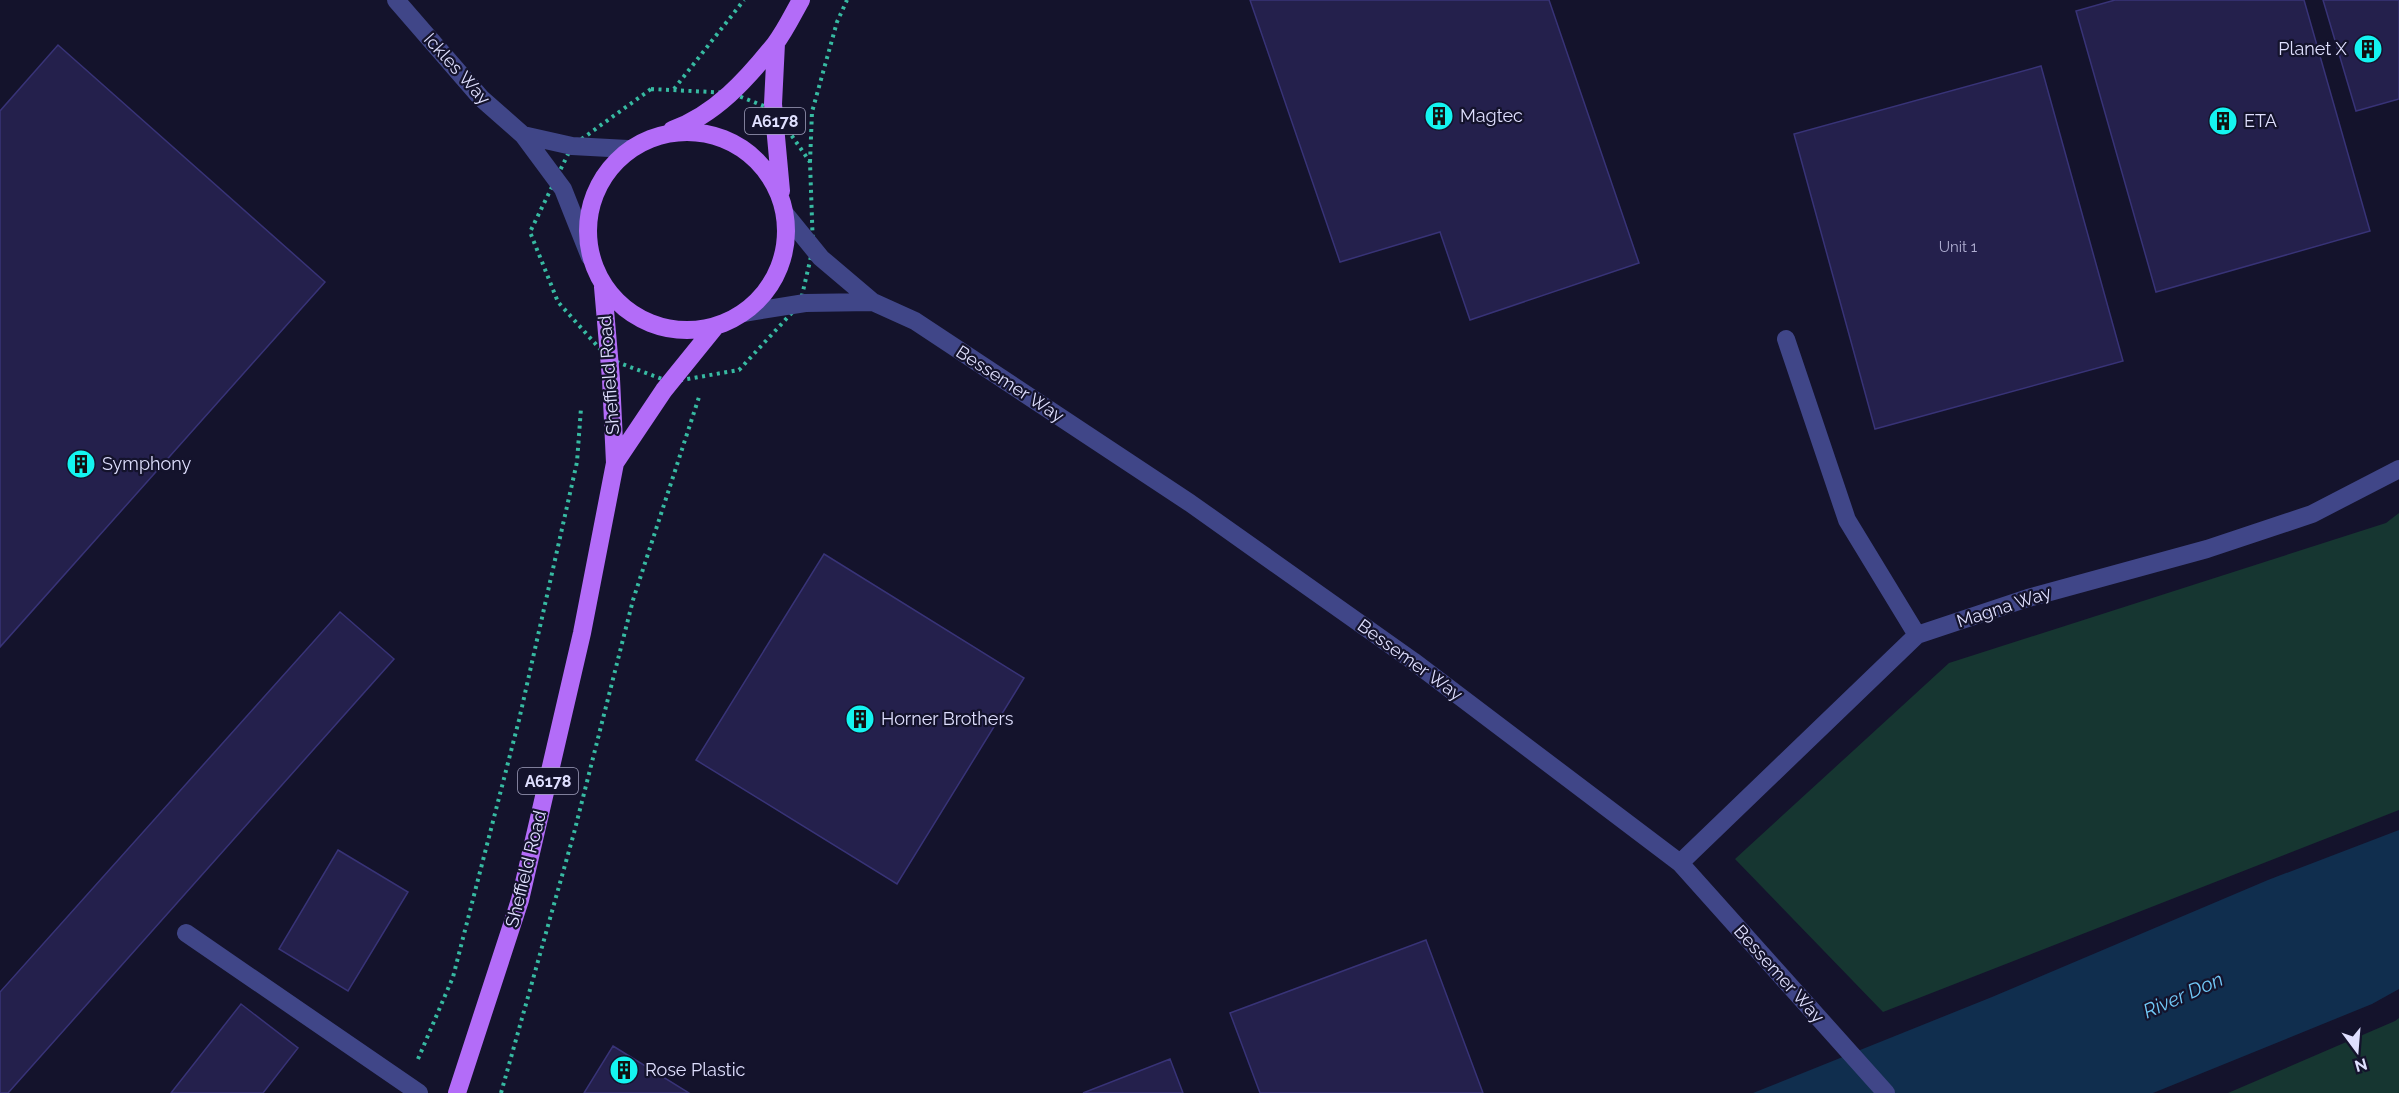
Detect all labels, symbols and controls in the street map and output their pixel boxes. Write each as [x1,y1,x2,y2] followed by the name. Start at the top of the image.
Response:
[420,29,495,109] street label: Ickles Way
[2352,33,2384,65] building icon: Planet X
[2278,38,2348,59] place label: Planet X
[1423,100,1455,132] building icon: Magtec
[1460,105,1523,126] place label: Magtec
[2207,105,2239,137] building icon: ETA
[745,108,805,134] road number: A6178
[2244,110,2277,131] place label: ETA
[1939,238,1978,256] house number: Unit 1
[594,315,623,435] street label: Sheffield Road
[952,341,1068,426] street label: Bessemer Way
[65,448,97,480] building icon: Symphony
[102,453,192,474] place label: Symphony
[1954,581,2054,632] street label: Magna Way
[1354,614,1467,705] street label: Bessemer Way
[844,703,876,735] building icon: Horner Brothers
[881,708,1014,729] place label: Horner Brothers
[518,768,578,794] road number: A6178
[501,808,550,929] street label: Sheffield Road
[1730,920,1829,1027] street label: Bessemer Way
[2139,967,2227,1023] water label: River Don
[2327,1021,2387,1081] north arrow
[608,1054,640,1086] building icon: Rose Plastic
[2353,1054,2369,1076] text: N
[645,1059,746,1080] place label: Rose Plastic

